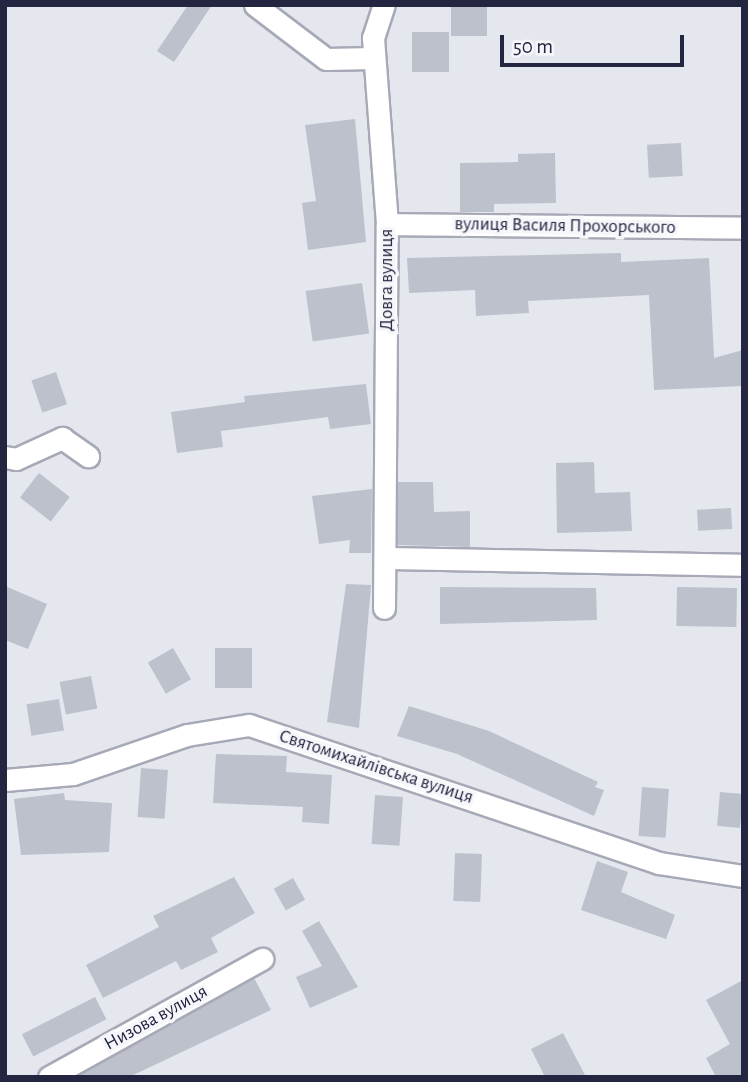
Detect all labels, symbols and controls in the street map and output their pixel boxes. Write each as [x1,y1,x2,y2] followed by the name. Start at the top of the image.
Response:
[503,21,687,65] scale bar
[513,36,553,57] text: 50 m
[454,213,676,239] street label: вулиця Василя Прохорського
[376,229,398,331] street label: Довга вулиця
[276,725,476,809] street label: Святомихайлівська вулиця
[100,980,212,1056] street label: Низова вулиця

